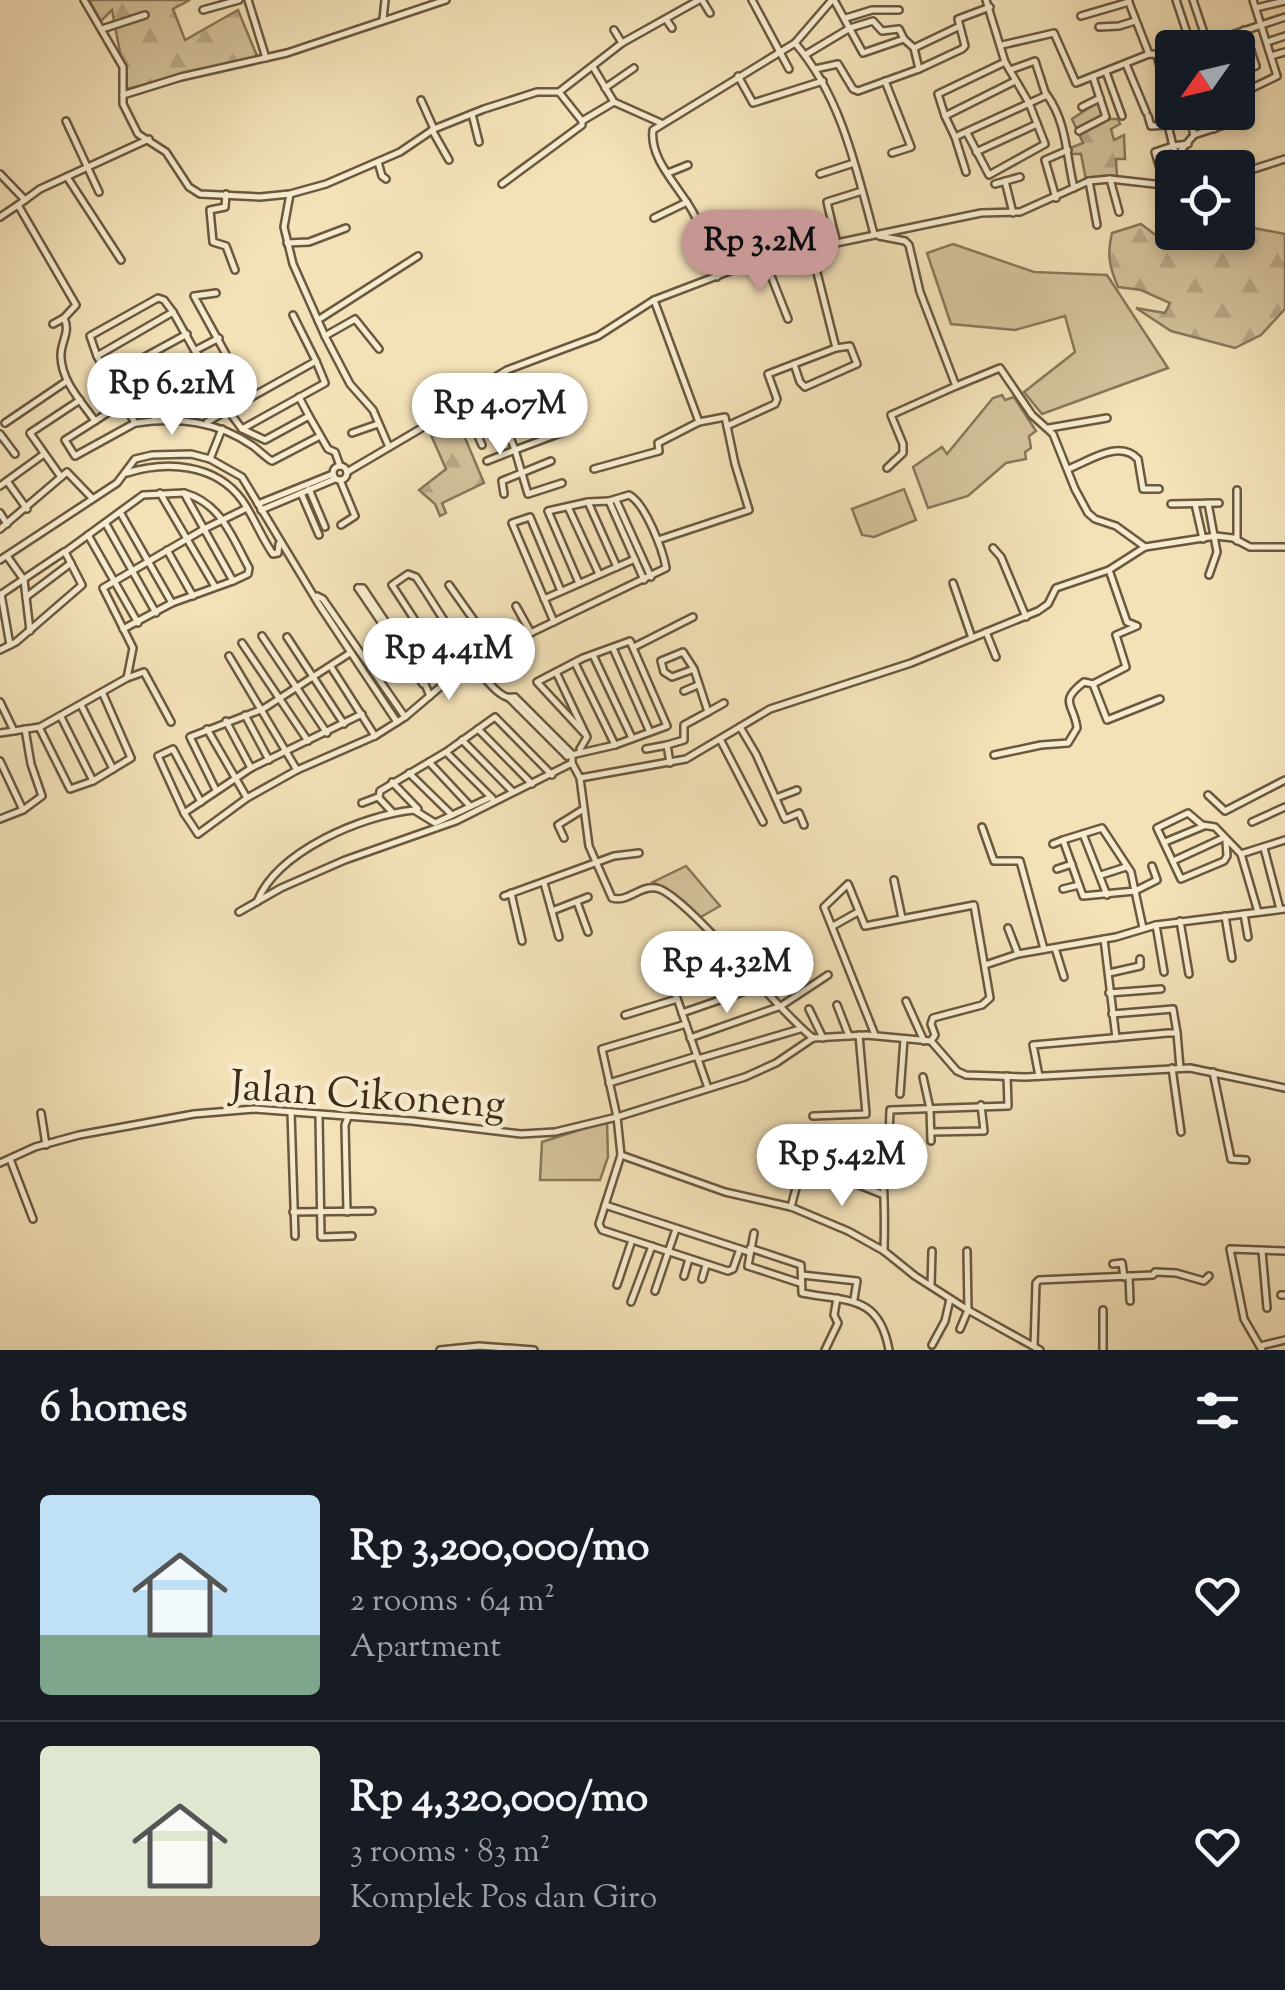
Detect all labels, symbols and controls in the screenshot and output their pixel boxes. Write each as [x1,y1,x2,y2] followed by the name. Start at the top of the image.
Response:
[1155,30,1255,130] north arrow
[1155,30,1255,250] map controls
[1155,150,1255,250] button: locate
[668,210,852,295] pin: Rp 3.2M
[704,219,816,265] text: Rp 3.2M
[69,353,275,438] pin: Rp 6.21M
[109,362,235,408] text: Rp 6.21M
[397,373,603,458] pin: Rp 4.07M
[434,382,566,428] text: Rp 4.07M
[346,618,552,703] pin: Rp 4.41M
[385,627,513,673] text: Rp 4.41M
[624,931,830,1016] pin: Rp 4.32M
[663,940,791,986] text: Rp 4.32M
[226,1058,507,1138] street label: Jalan Cikoneng
[739,1124,945,1209] pin: Rp 5.42M
[779,1133,905,1179] text: Rp 5.42M
[40,1380,187,1440] text: 6 homes
[1190,1383,1245,1438] icon: filters
[350,1519,649,1579] text: Rp 3,200,000/mo
[120,1535,240,1655] icon: home
[1190,1568,1245,1623] icon: heart
[350,1579,555,1625] text: 2 rooms · 64 m²
[350,1625,501,1671] text: Apartment
[350,1770,648,1830] text: Rp 4,320,000/mo
[120,1786,240,1906] icon: home
[1190,1819,1245,1874] icon: heart
[350,1830,550,1876] text: 3 rooms · 83 m²
[350,1876,657,1922] text: Komplek Pos dan Giro

